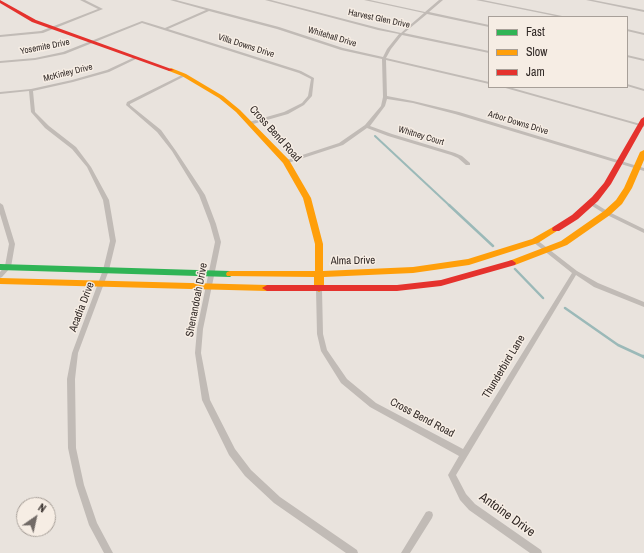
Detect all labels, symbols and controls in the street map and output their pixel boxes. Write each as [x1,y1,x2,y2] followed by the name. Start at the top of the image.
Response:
[347,7,411,31] street label: Harvest Glen Drive
[488,16,628,88] legend
[306,24,358,50] street label: Whitehall Drive
[526,24,545,40] text: Fast
[217,32,275,60] street label: Villa Downs Drive
[19,37,71,57] street label: Yosemite Drive
[526,44,547,60] text: Slow
[42,62,94,84] street label: McKinley Drive
[526,64,545,80] text: Jam
[246,103,304,165] street label: Cross Bend Road
[487,109,549,137] street label: Arbor Downs Drive
[397,124,445,148] street label: Whitney Court
[331,254,375,268] street label: Alma Drive
[183,262,211,338] street label: Shenandoah Drive
[66,280,98,334] street label: Acadia Drive
[480,333,528,401] street label: Thunderbird Lane
[387,395,457,441] street label: Cross Bend Road
[476,490,538,540] street label: Antoine Drive
[16,497,56,537] north arrow
[36,500,49,516] text: N

